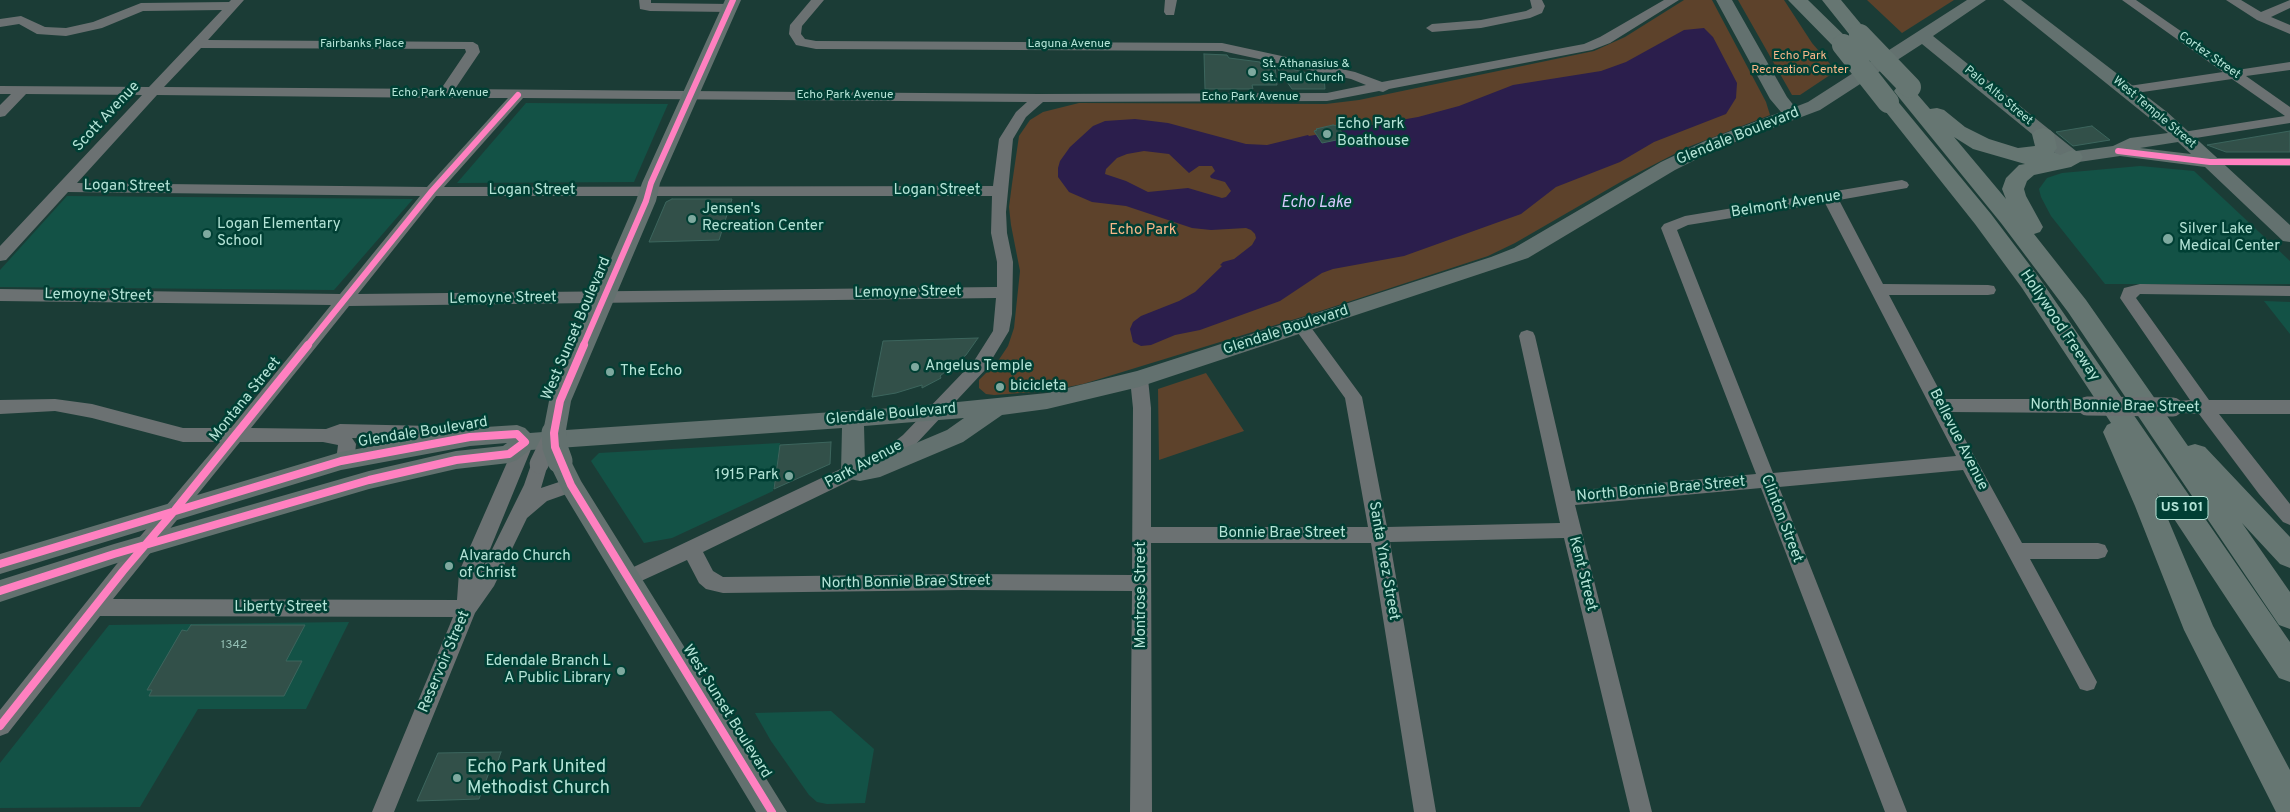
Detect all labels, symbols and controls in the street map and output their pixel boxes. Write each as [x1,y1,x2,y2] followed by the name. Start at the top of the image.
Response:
[2175,29,2243,83] street label: Cortez Street
[320,38,404,52] street label: Fairbanks Place
[1028,38,1110,52] street label: Laguna Avenue
[1751,50,1849,78] park label: Echo Park Recreation Center
[1262,58,1350,86] place label: St. Athanasius & St. Paul Church
[1961,63,2035,129] street label: Palo Alto Street
[1246,66,1258,78] marker: St. Athanasius & St. Paul Church
[2110,74,2198,152] street label: West Temple Street
[70,78,144,156] street label: Scott Avenue
[392,87,488,101] street label: Echo Park Avenue
[797,89,893,103] street label: Echo Park Avenue
[1202,91,1298,105] street label: Echo Park Avenue
[1674,104,1802,170] street label: Glendale Boulevard
[1337,116,1409,151] place label: Echo Park Boathouse
[1321,128,1333,140] marker: Echo Park Boathouse
[83,177,171,197] street label: Logan Street
[489,182,575,200] street label: Logan Street
[894,182,980,200] street label: Logan Street
[1730,187,1842,223] street label: Belmont Avenue
[1281,194,1351,214] water label: Echo Lake
[702,201,824,236] place label: Jensen's Recreation Center
[686,213,698,225] marker: Jensen's Recreation Center
[217,216,341,251] place label: Logan Elementary School
[2179,221,2280,256] place label: Silver Lake Medical Center
[1109,222,1177,240] park label: Echo Park
[201,228,213,240] marker: Logan Elementary School
[2161,232,2175,246] marker: Silver Lake Medical Center
[539,255,615,403] street label: West Sunset Boulevard
[2015,267,2103,385] street label: Hollywood Freeway
[854,283,962,303] street label: Lemoyne Street
[44,286,152,306] street label: Lemoyne Street
[449,289,557,309] street label: Lemoyne Street
[1221,302,1351,360] street label: Glendale Boulevard
[206,354,286,446] street label: Montana Street
[925,358,1032,376] place label: Angelus Temple
[909,361,921,373] marker: Angelus Temple
[620,363,682,381] place label: The Echo
[604,366,616,378] marker: The Echo
[1010,378,1066,396] place label: bicicleta
[994,381,1006,393] marker: bicicleta
[1925,386,1991,494] street label: Bellevue Avenue
[2030,397,2200,417] street label: North Bonnie Brae Street
[825,400,957,430] street label: Glendale Boulevard
[357,414,489,452] street label: Glendale Boulevard
[822,437,906,493] street label: Park Avenue
[715,467,779,485] place label: 1915 Park
[783,470,795,482] marker: 1915 Park
[1756,472,1806,566] street label: Clinton Street
[1576,474,1746,506] street label: North Bonnie Brae Street
[2156,496,2208,520] road number: US 101
[1364,500,1402,622] street label: Santa Ynez Street
[1218,525,1346,543] street label: Bonnie Brae Street
[1564,535,1600,613] street label: Kent Street
[1133,541,1151,649] street label: Montrose Street
[459,548,571,583] place label: Alvarado Church of Christ
[443,560,455,572] marker: Alvarado Church of Christ
[821,573,991,593] street label: North Bonnie Brae Street
[234,599,328,617] street label: Liberty Street
[415,608,475,716] street label: Reservoir Street
[221,639,247,653] house number: 1342
[678,642,774,782] street label: West Sunset Boulevard
[485,653,611,688] place label: Edendale Branch L A Public Library
[615,665,627,677] marker: Edendale Branch L A Public Library
[467,757,610,800] place label: Echo Park United Methodist Church
[451,772,463,784] marker: Echo Park United Methodist Church

